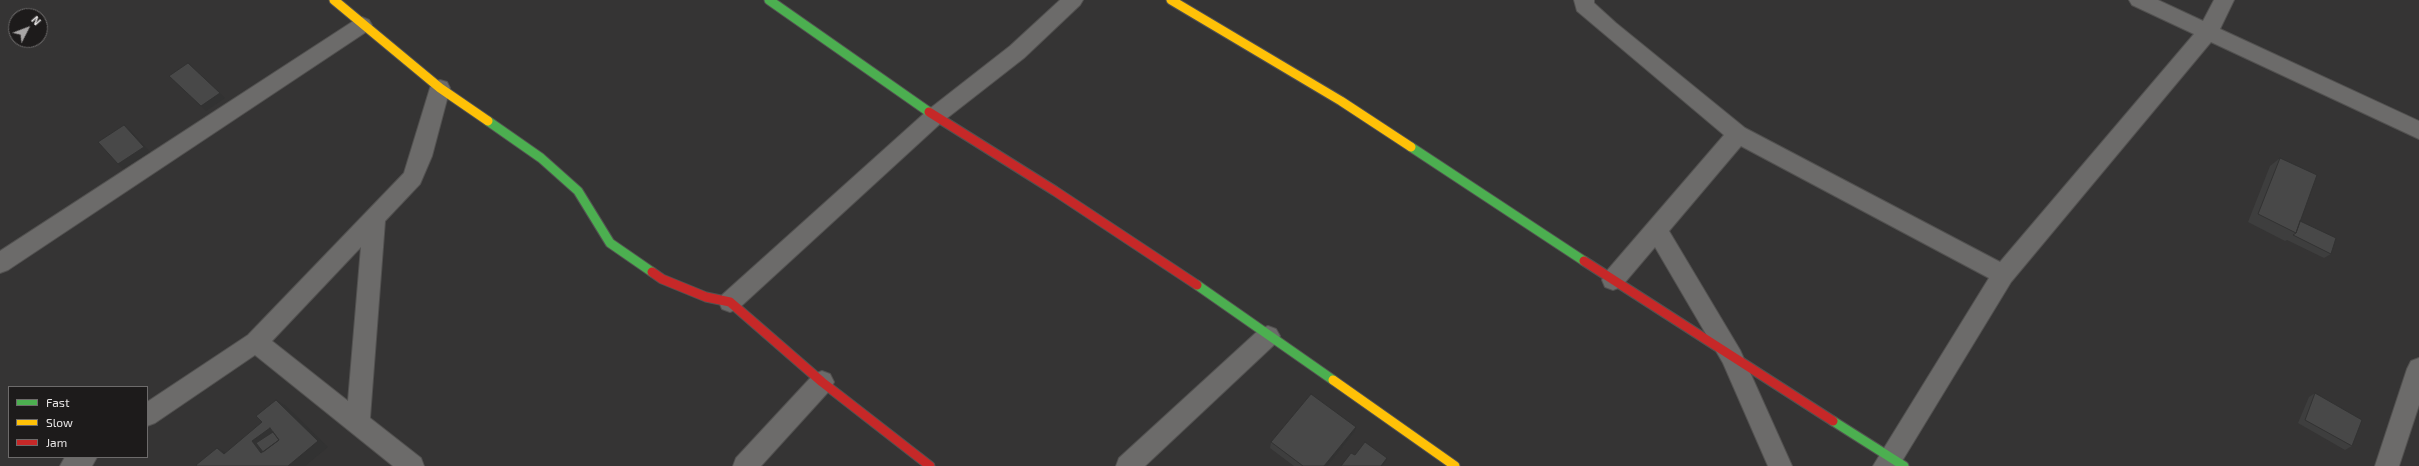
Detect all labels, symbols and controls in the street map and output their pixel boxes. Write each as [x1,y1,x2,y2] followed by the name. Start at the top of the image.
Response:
[8,8,48,48] north arrow
[29,13,44,28] text: N
[8,386,148,458] legend
[46,395,69,409] text: Fast
[46,415,73,429] text: Slow
[46,435,67,449] text: Jam

